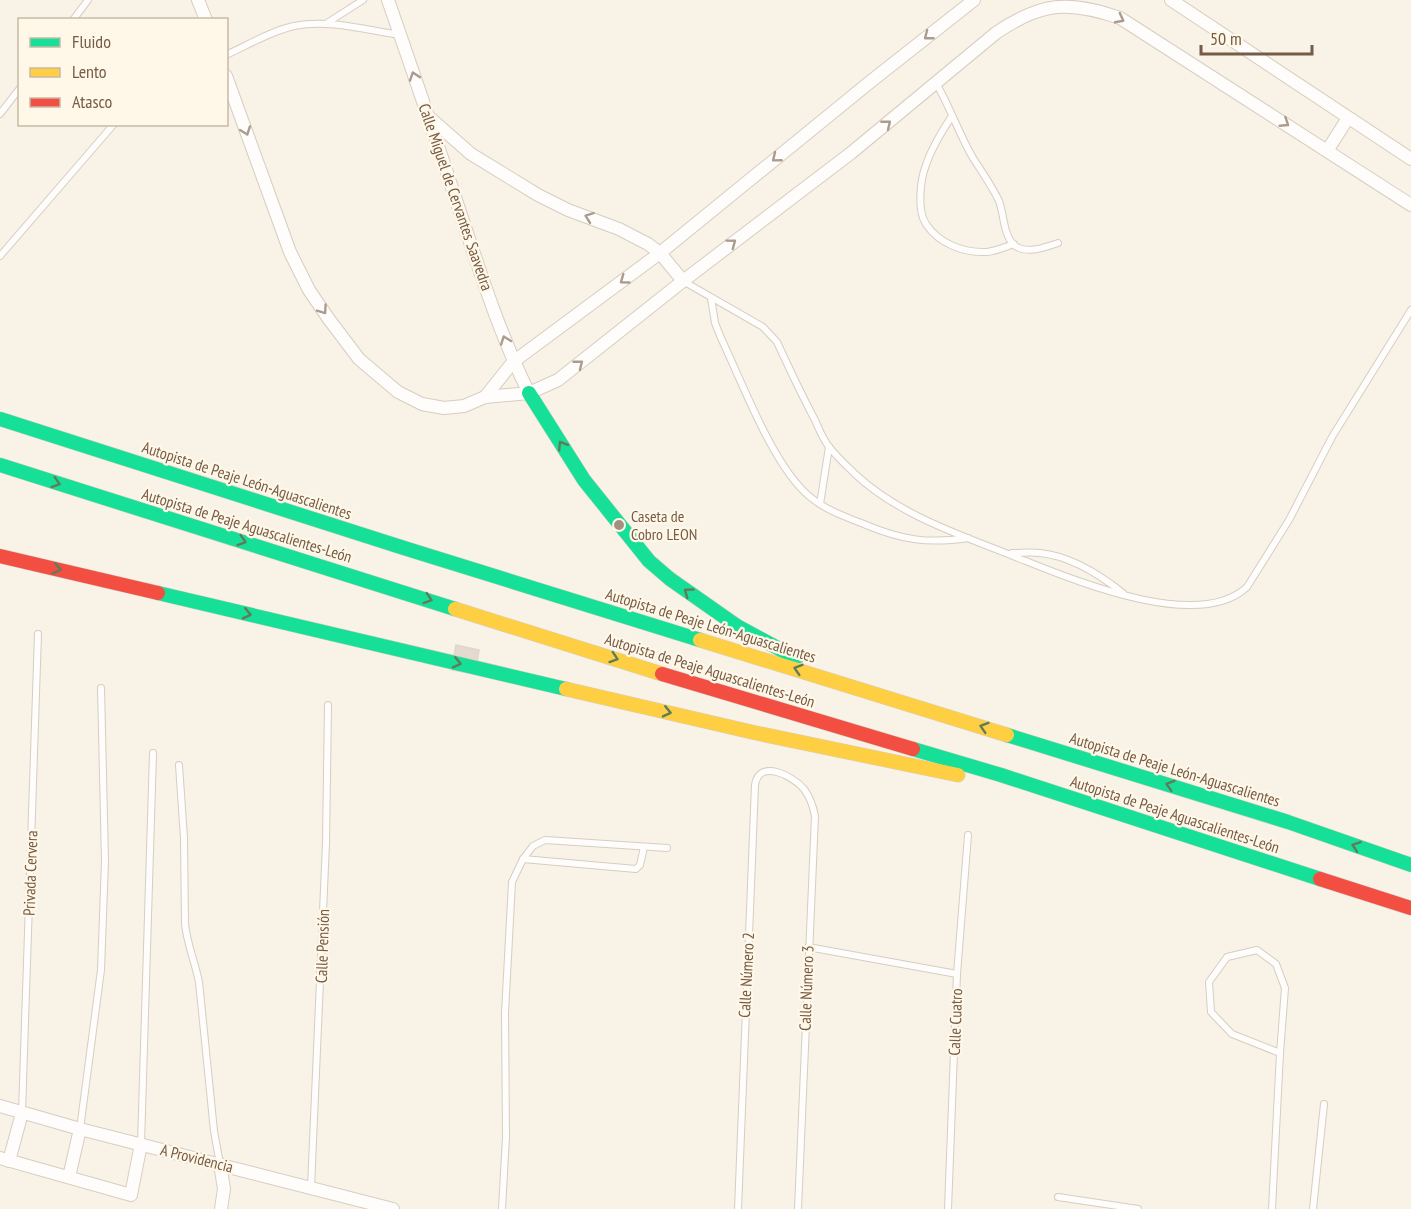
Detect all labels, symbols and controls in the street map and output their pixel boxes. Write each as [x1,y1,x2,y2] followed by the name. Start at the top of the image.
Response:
[1114,12,1125,24] one-way arrow
[18,18,228,126] legend
[1201,18,1312,56] scale bar
[1210,27,1242,50] text: 50 m
[924,28,935,39] one-way arrow
[72,30,111,53] text: Fluido
[72,60,107,83] text: Lento
[409,71,422,81] one-way arrow
[72,90,113,113] text: Atasco
[415,101,497,293] street label: Calle Miguel de Cervantes Saavedra
[1279,116,1289,128] one-way arrow
[880,121,891,132] one-way arrow
[239,125,252,136] one-way arrow
[772,151,783,162] one-way arrow
[584,212,595,225] one-way arrow
[726,240,737,251] one-way arrow
[619,272,630,283] one-way arrow
[316,303,327,314] one-way arrow
[499,335,512,345] one-way arrow
[573,361,584,372] one-way arrow
[140,437,354,523] street label: Autopista de Peaje León-Aguascalientes
[557,441,569,451] one-way arrow
[50,475,61,488] one-way arrow
[139,483,355,567] street label: Autopista de Peaje Aguascalientes-León
[631,506,697,544] place label: Caseta de Cobro LEON
[612,518,626,532] marker: Caseta de Cobro LEON
[236,534,247,546] one-way arrow
[52,562,62,575] one-way arrow
[603,583,819,667] street label: Autopista de Peaje León-Aguascalientes
[683,588,694,599] one-way arrow
[422,592,433,605] one-way arrow
[242,606,252,619] one-way arrow
[602,628,818,712] street label: Autopista de Peaje Aguascalientes-León
[608,651,619,664] one-way arrow
[452,656,462,669] one-way arrow
[793,664,804,676] one-way arrow
[662,705,672,718] one-way arrow
[979,722,990,734] one-way arrow
[1067,727,1283,811] street label: Autopista de Peaje León-Aguascalientes
[1068,771,1282,857] street label: Autopista de Peaje Aguascalientes-León
[1166,780,1176,792] one-way arrow
[19,830,41,916] street label: Privada Cervera
[1351,840,1362,853] one-way arrow
[311,909,333,983] street label: Calle Pensión
[734,932,758,1018] street label: Calle Número 2
[795,945,817,1031] street label: Calle Número 3
[944,988,966,1056] street label: Calle Cuatro
[159,1139,235,1177] street label: A Providencia

